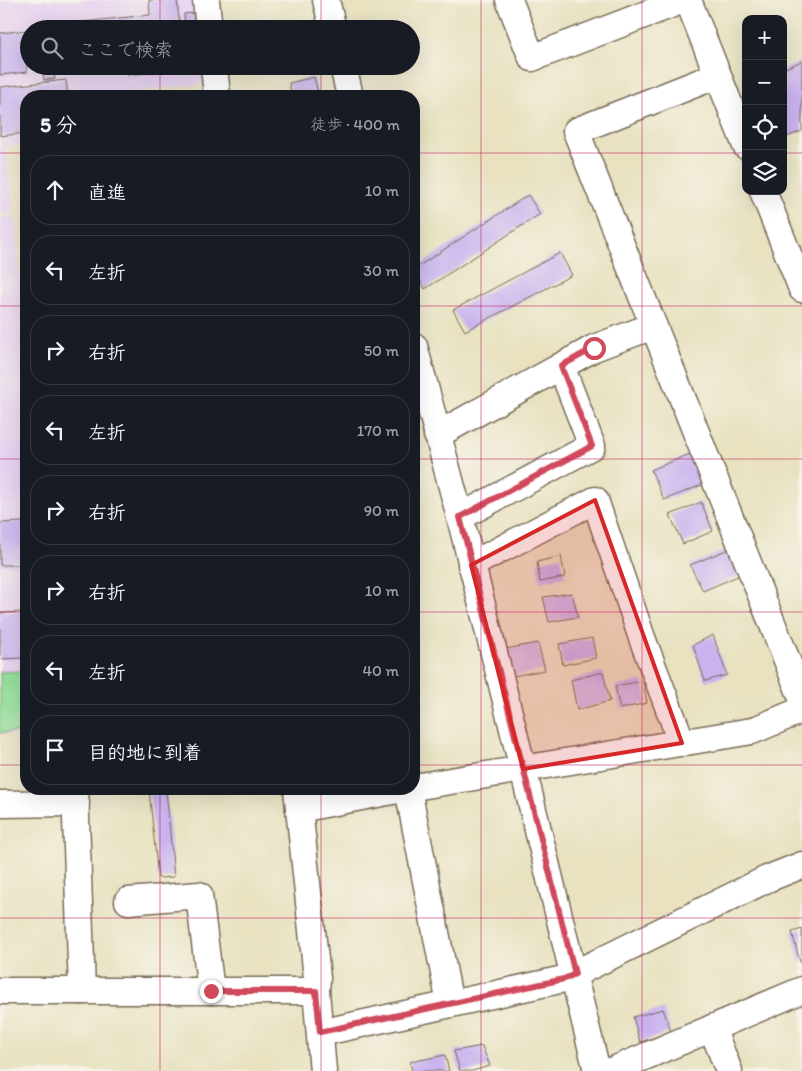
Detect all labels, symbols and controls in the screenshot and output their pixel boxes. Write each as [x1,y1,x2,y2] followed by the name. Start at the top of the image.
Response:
[742,15,787,195] map controls
[742,15,787,60] button: +
[20,20,420,75] search box
[38,34,66,62] icon: search
[78,38,173,61] text: ここで検索
[742,60,787,105] button: −
[742,105,787,150] button: locate
[40,112,77,137] text: 5 分
[311,115,400,134] text: 徒歩 · 400 m
[742,150,787,195] button: layers
[41,176,69,204] icon: ahead
[88,181,126,204] text: 直進
[365,181,399,200] text: 10 m
[41,256,69,284] icon: left
[88,261,126,284] text: 左折
[363,261,399,280] text: 30 m
[41,336,69,364] icon: right
[583,337,606,360] route start
[88,341,126,364] text: 右折
[364,341,399,360] text: 50 m
[41,416,69,444] icon: left
[88,421,126,444] text: 左折
[357,421,399,440] text: 170 m
[41,496,69,524] icon: right
[88,501,126,524] text: 右折
[364,501,399,520] text: 90 m
[41,576,69,604] icon: right
[88,581,126,604] text: 右折
[365,581,399,600] text: 10 m
[41,656,69,684] icon: left
[88,661,126,684] text: 左折
[362,661,399,680] text: 40 m
[41,736,69,764] icon: arrive
[88,741,202,764] text: 目的地に到着
[200,980,223,1003] route end

